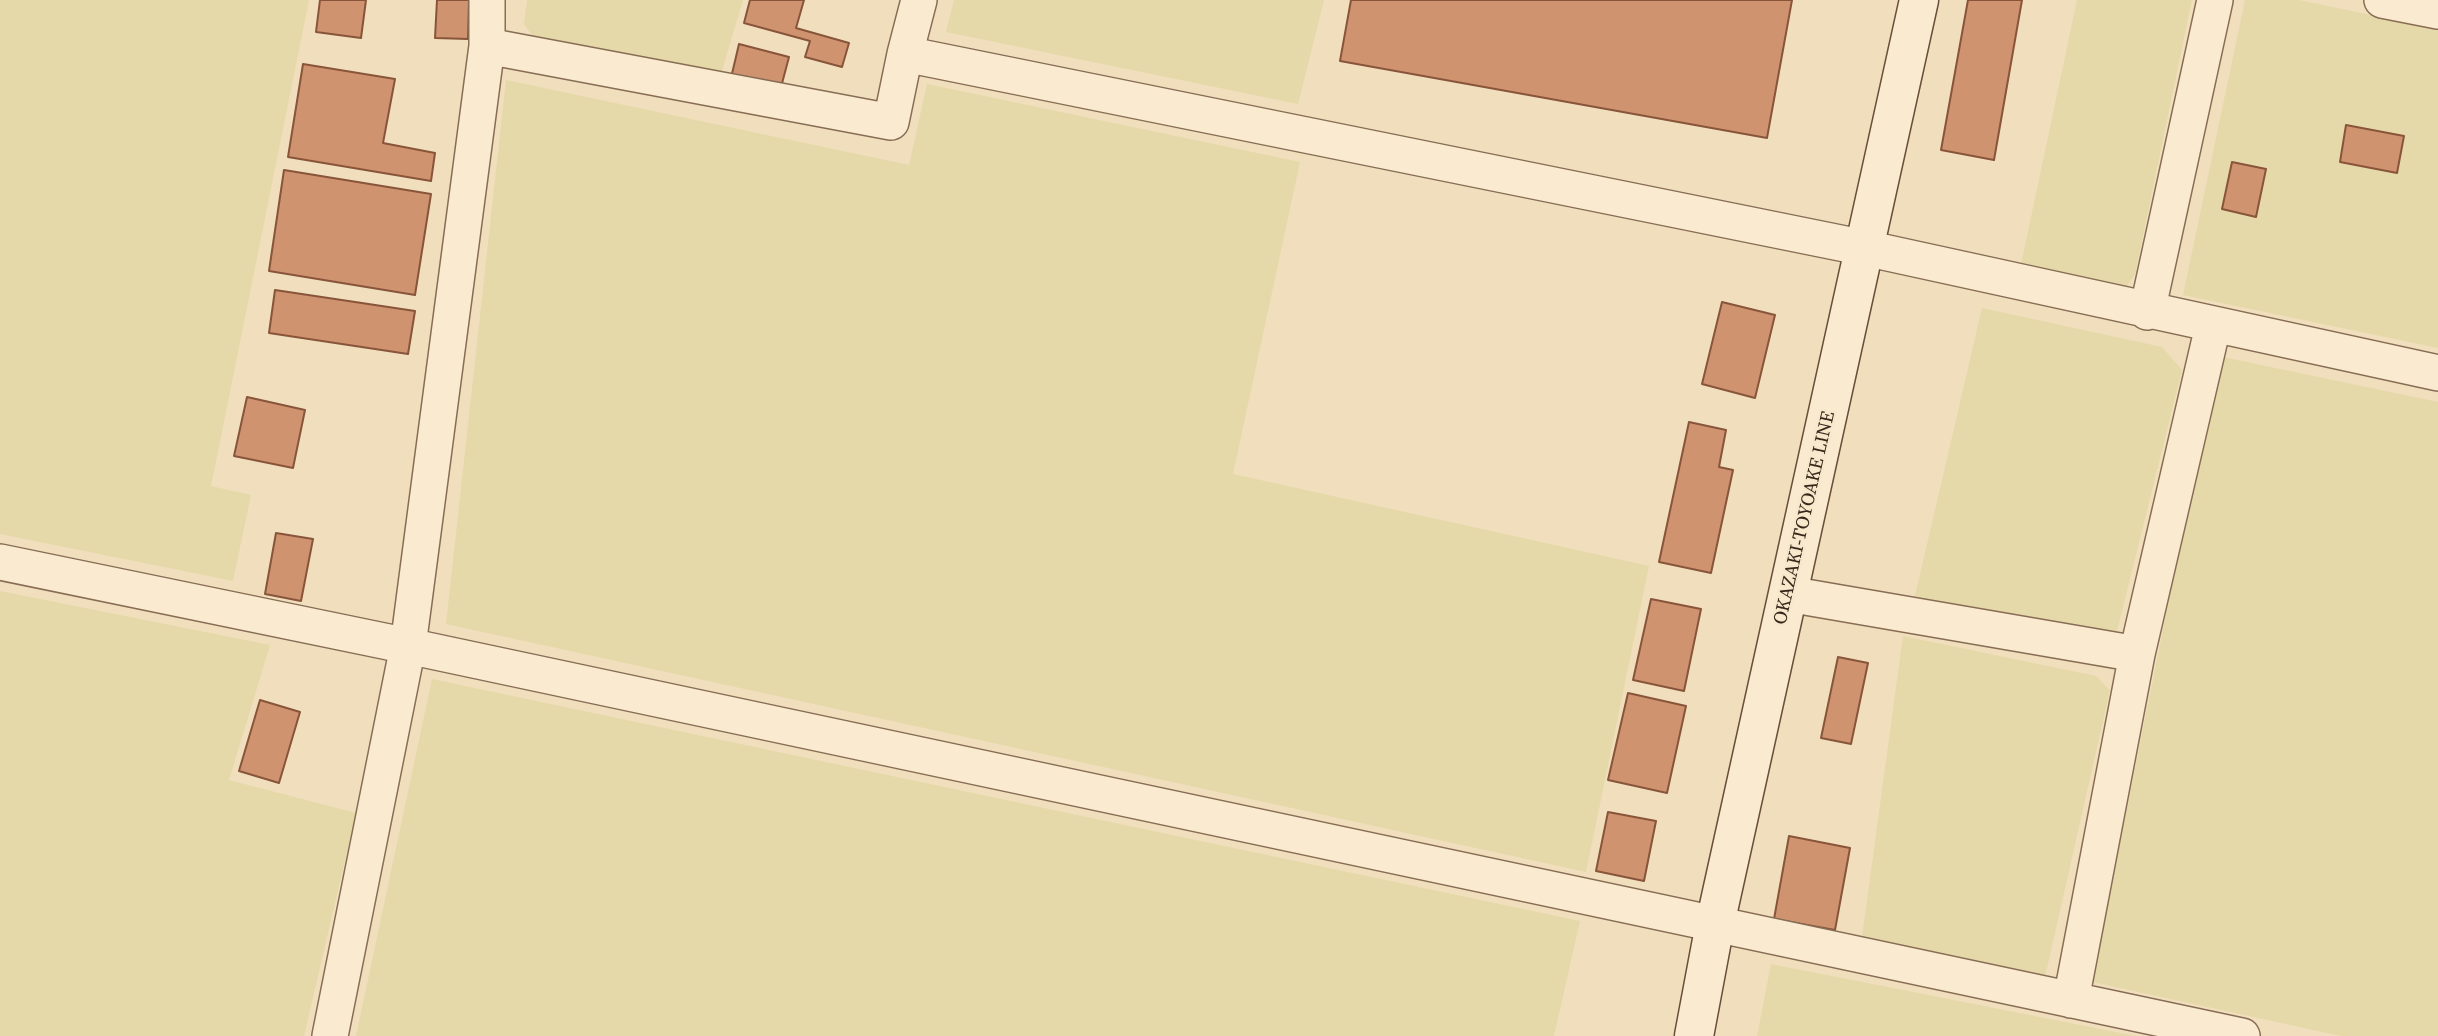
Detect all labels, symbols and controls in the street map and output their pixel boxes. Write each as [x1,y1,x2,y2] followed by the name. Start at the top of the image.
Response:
[1769,409,1841,627] street label: OKAZAKI-TOYOAKE LINE

